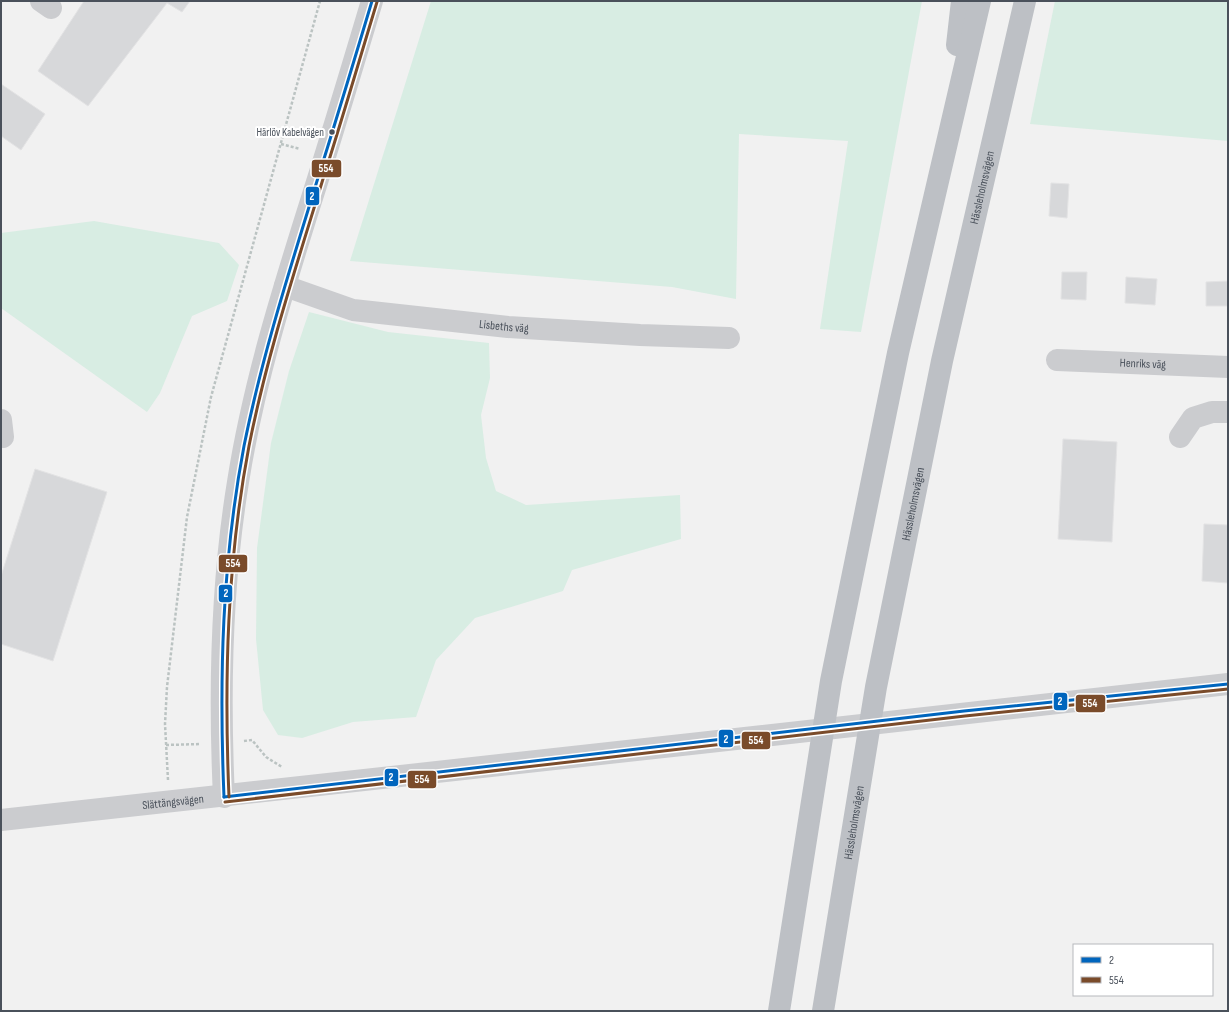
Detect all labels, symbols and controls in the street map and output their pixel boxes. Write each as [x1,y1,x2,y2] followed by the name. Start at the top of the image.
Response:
[257,126,324,139] place label: Härlöv Kabelvägen
[327,127,337,137] marker: Härlöv Kabelvägen
[966,150,998,225] street label: Hässleholmsvägen
[311,159,342,178] line badge: 554
[319,162,333,175] text: 554
[305,186,320,206] line badge: 2
[310,190,315,203] text: 2
[478,316,529,336] street label: Lisbeths väg
[1119,355,1167,372] street label: Henriks väg
[898,466,928,542] street label: Hässleholmsvägen
[218,554,248,573] line badge: 554
[226,557,240,570] text: 554
[218,584,233,603] line badge: 2
[224,587,229,600] text: 2
[1053,692,1068,711] line badge: 2
[1075,694,1106,713] line badge: 554
[1058,695,1063,708] text: 2
[1083,697,1097,710] text: 554
[718,729,734,748] line badge: 2
[741,731,771,750] line badge: 554
[724,733,729,746] text: 2
[749,734,763,747] text: 554
[384,768,399,787] line badge: 2
[407,770,437,789] line badge: 554
[389,771,394,784] text: 2
[415,773,429,786] text: 554
[840,785,867,860] street label: Hässleholmsvägen
[141,791,205,813] street label: Slättängsvägen
[1073,944,1213,996] legend
[1109,953,1114,968] text: 2
[1109,973,1124,988] text: 554

